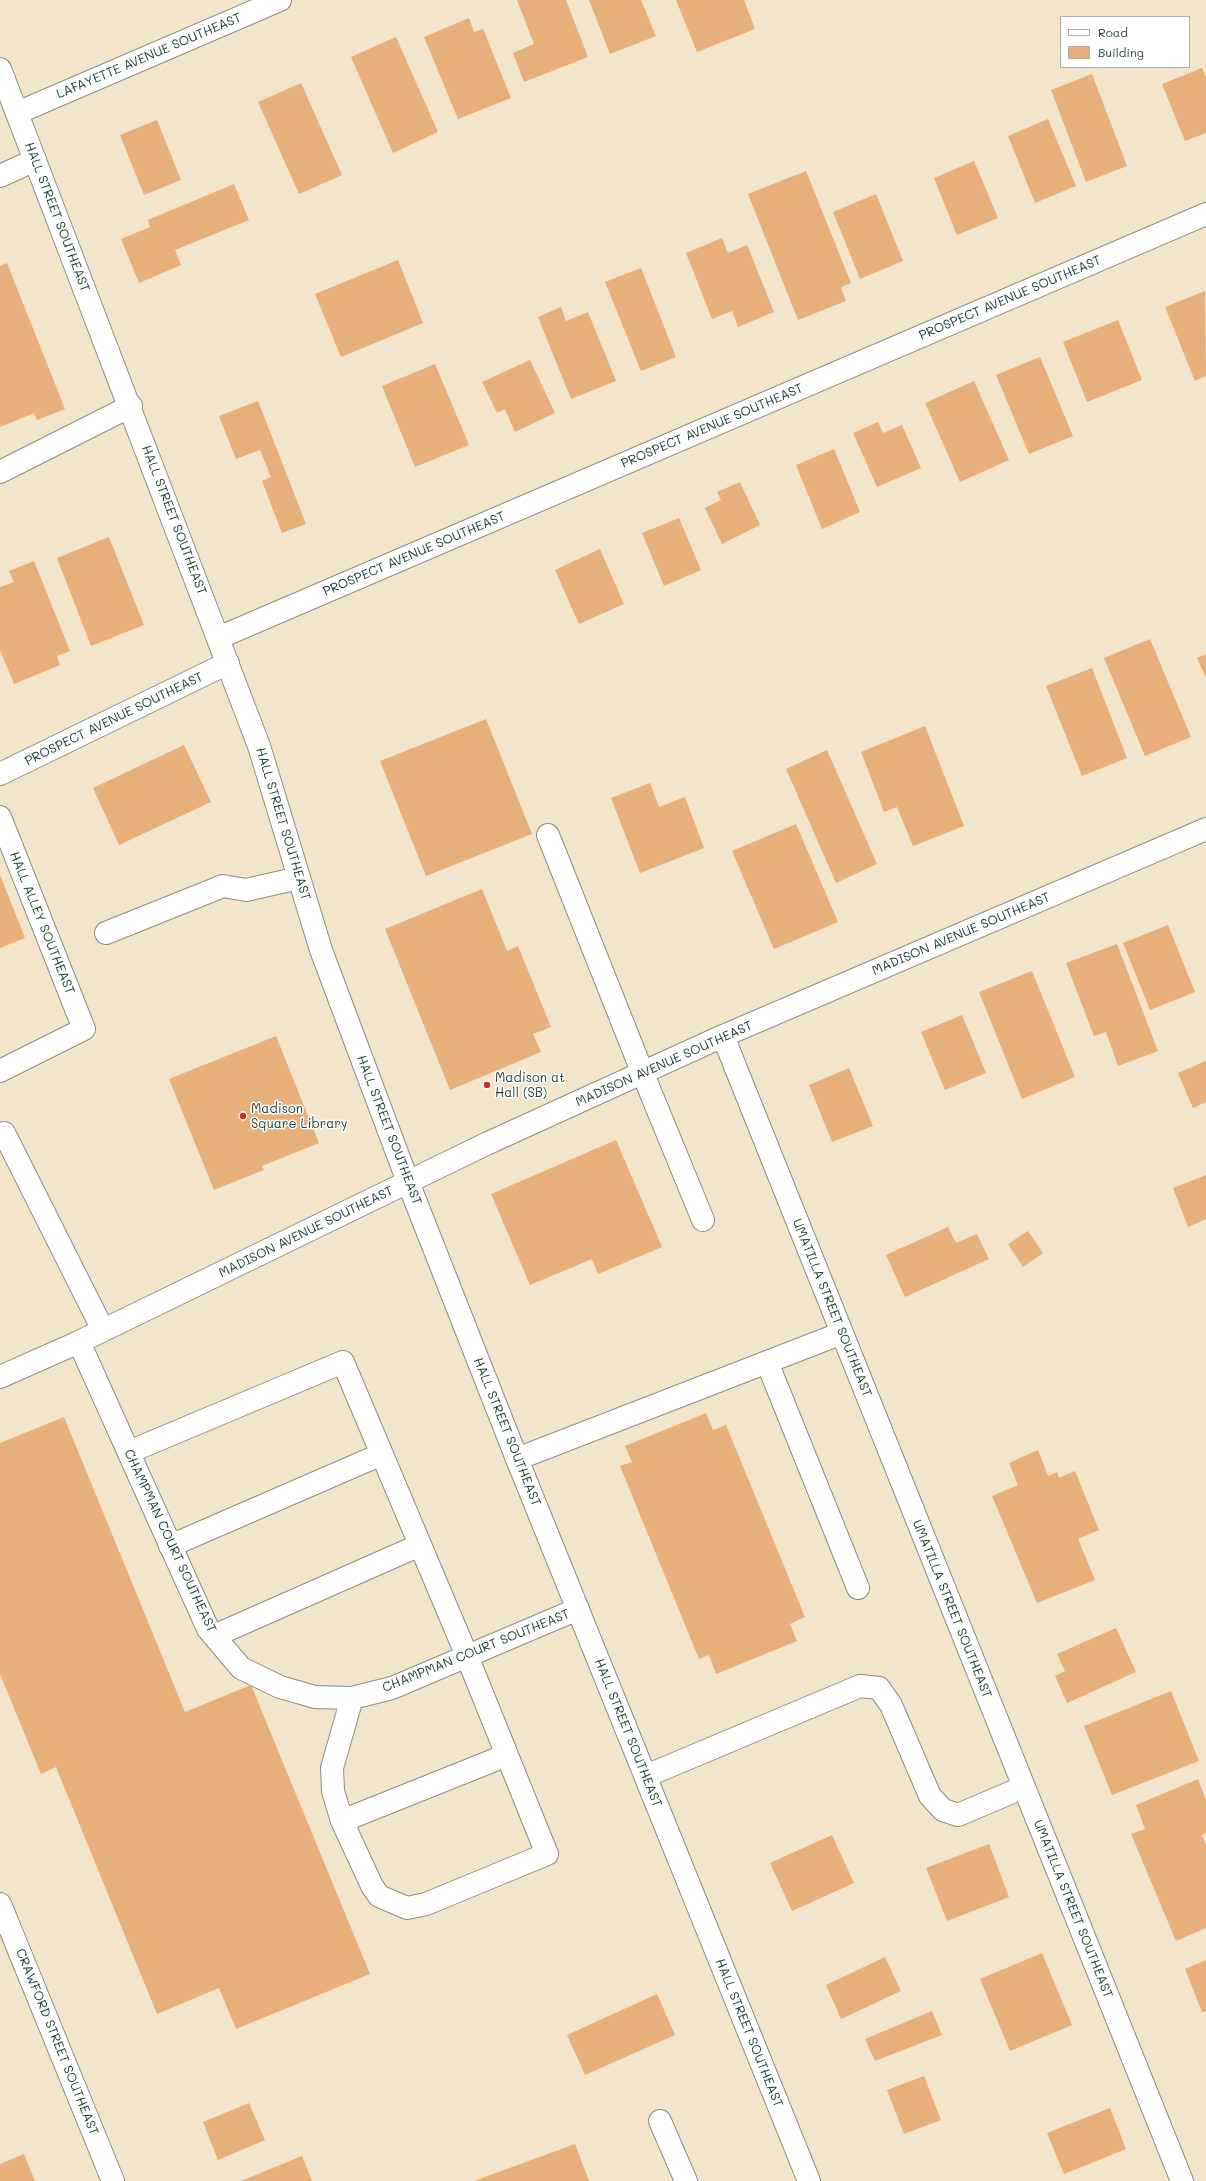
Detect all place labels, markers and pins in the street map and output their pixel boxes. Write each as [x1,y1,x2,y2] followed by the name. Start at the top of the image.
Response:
[495,1070,565,1101] place label: Madison at Hall (SB)
[482,1080,492,1090] marker: Madison at Hall (SB)
[251,1101,348,1132] place label: Madison Square Library
[238,1111,248,1121] marker: Madison Square Library

